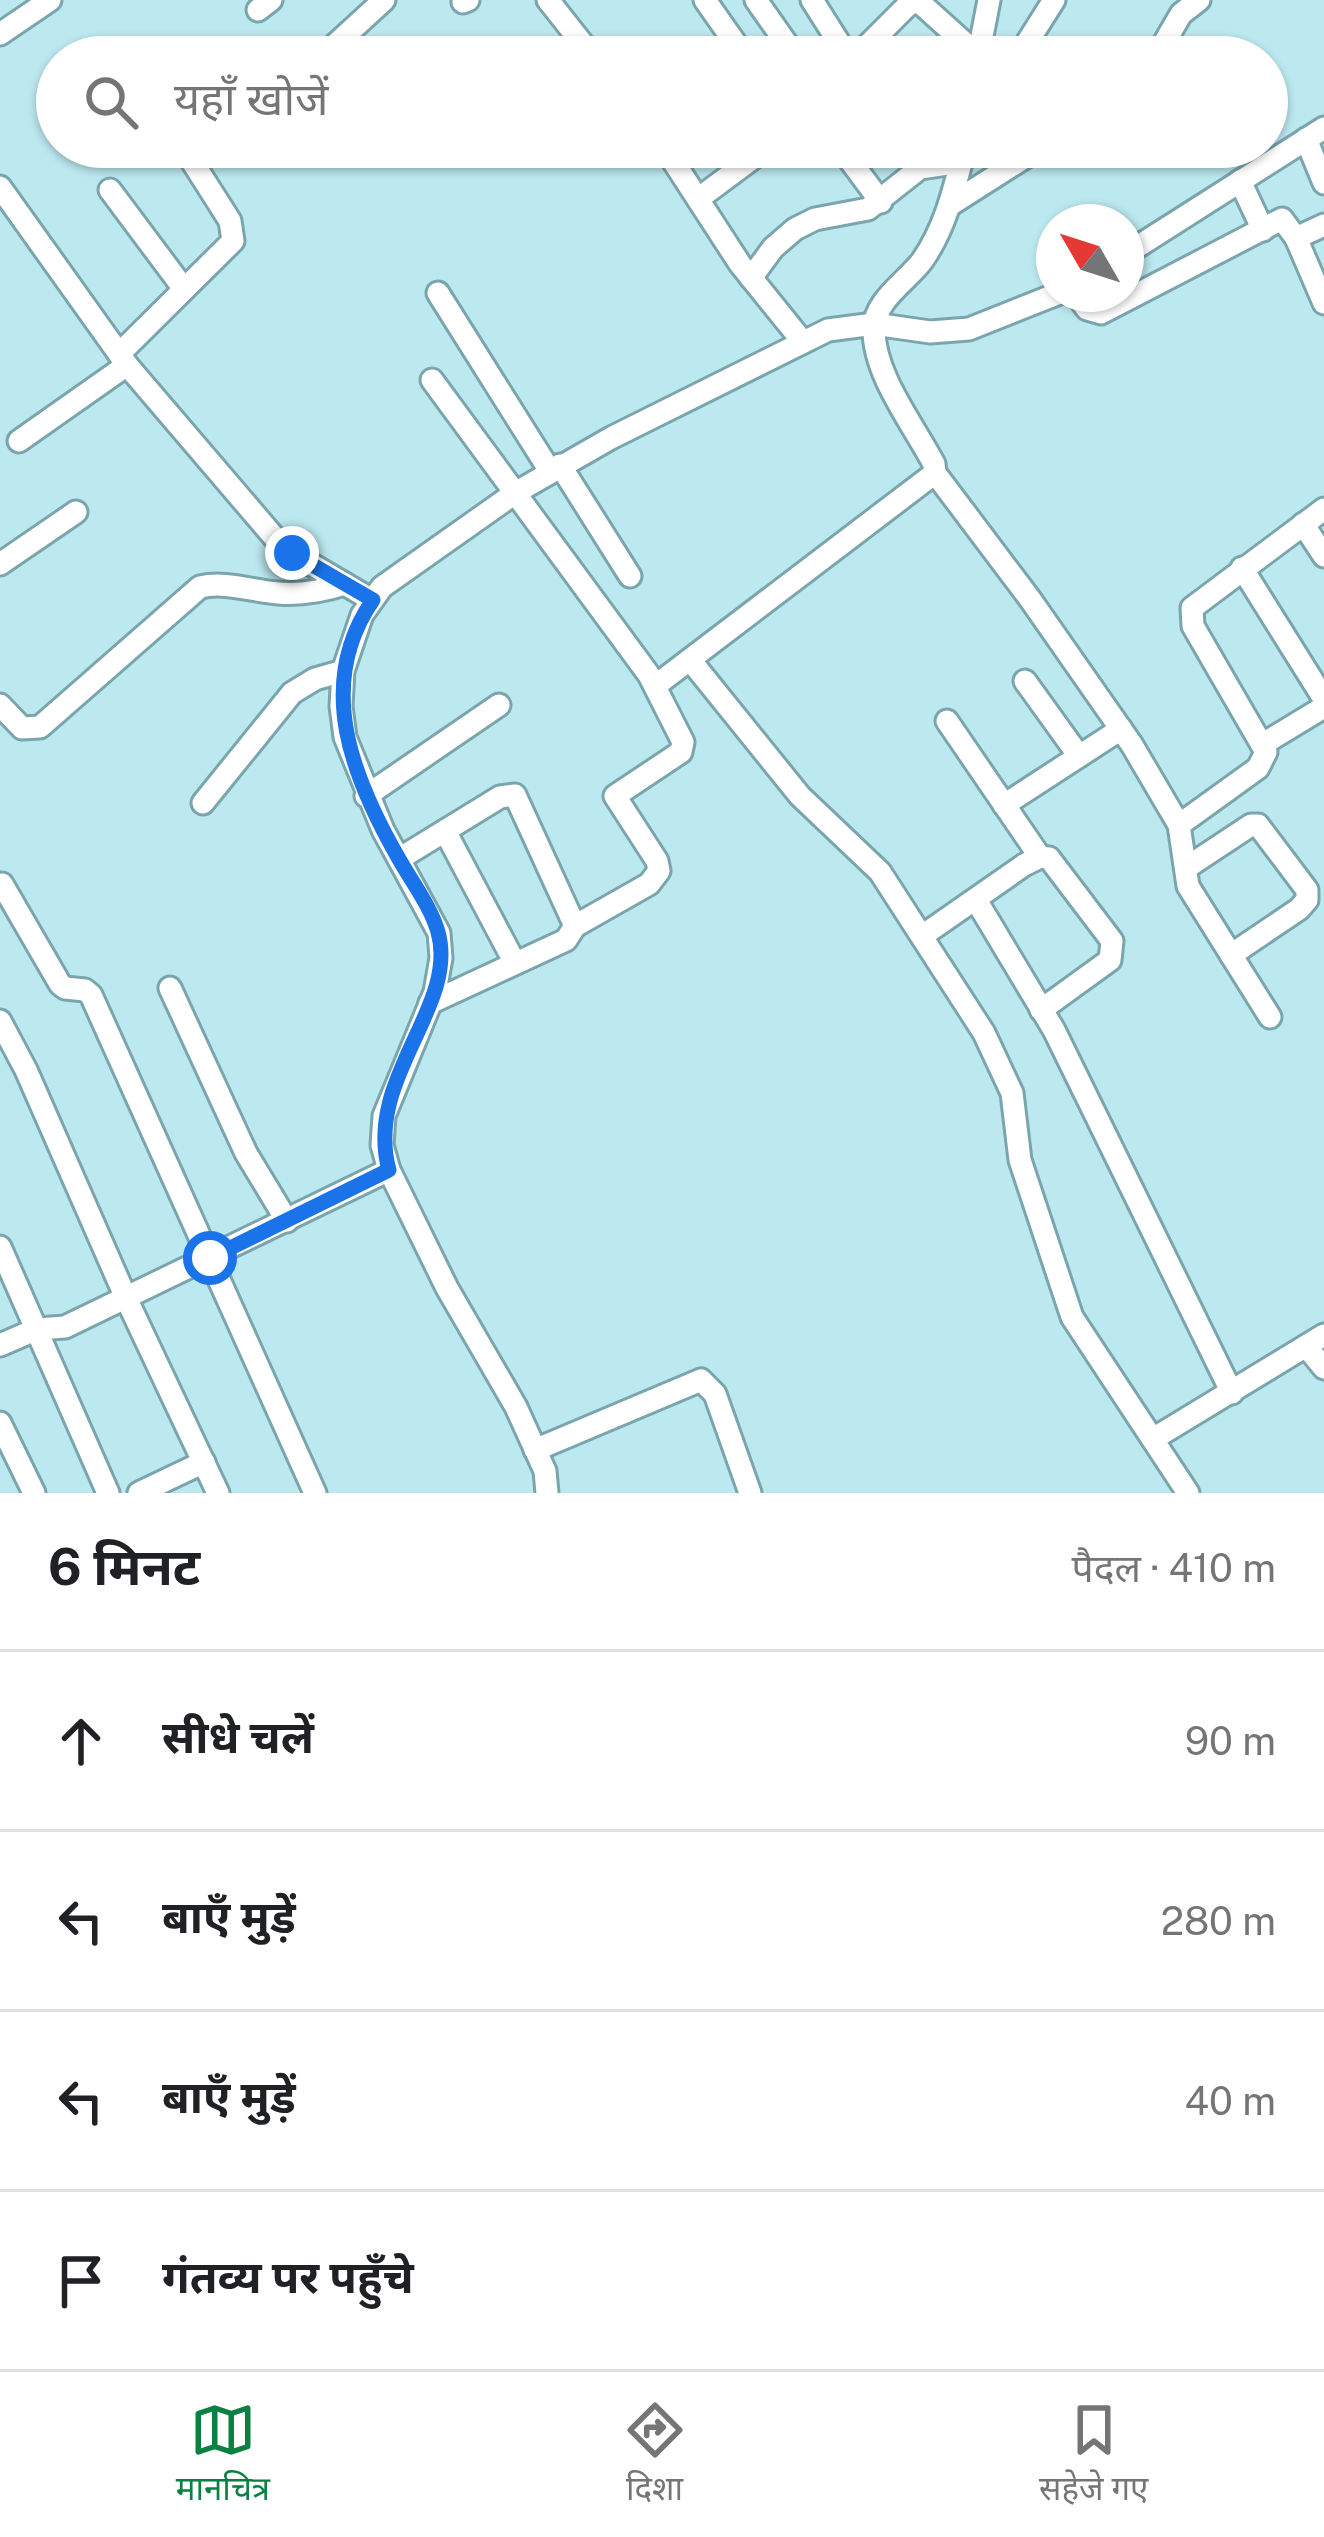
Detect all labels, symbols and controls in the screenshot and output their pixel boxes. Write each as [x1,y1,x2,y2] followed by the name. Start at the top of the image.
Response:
[36,36,1288,168] search box
[78,69,144,135] icon: search
[174,72,328,125] text: यहाँ खोजें
[1036,204,1144,312] north arrow
[265,526,319,580] route end
[183,1231,237,1285] route start
[48,1537,200,1596] text: 6 मिनट
[1072,1545,1276,1591] text: पैदल · 410 m
[48,1708,114,1774] icon: ahead
[162,1710,314,1763] text: सीधे चलें
[1185,1718,1276,1764] text: 90 m
[48,1888,114,1954] icon: left
[162,1890,296,1943] text: बाएँ मुड़ें
[1161,1898,1276,1944] text: 280 m
[48,2068,114,2134] icon: left
[162,2070,296,2123] text: बाएँ मुड़ें
[1184,2078,1276,2124] text: 40 m
[48,2248,114,2314] icon: arrive
[162,2250,414,2303] text: गंतव्य पर पहुँचे
[176,2397,270,2513] tab: मानचित्र
[622,2397,688,2513] tab: दिशा
[1039,2397,1148,2513] tab: सहेजे गए

